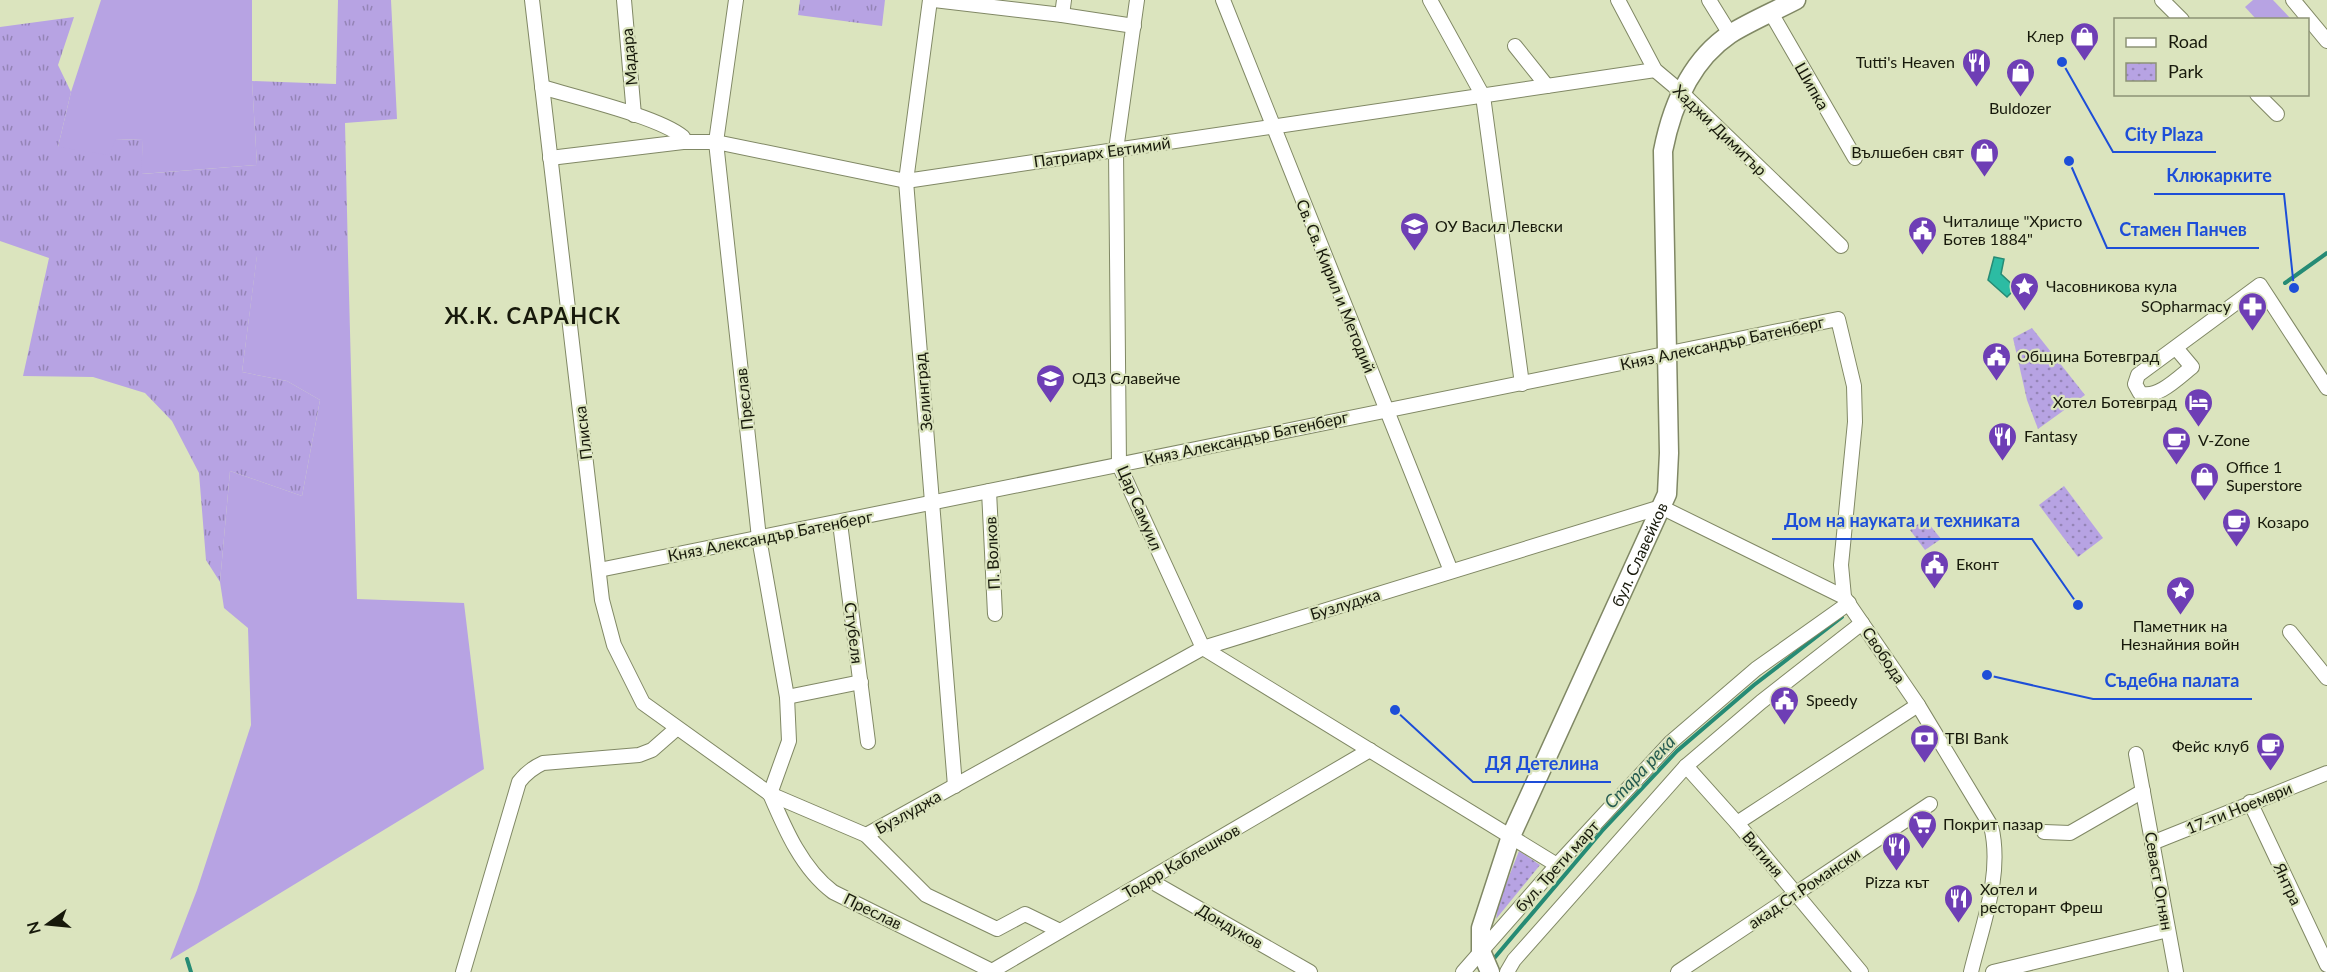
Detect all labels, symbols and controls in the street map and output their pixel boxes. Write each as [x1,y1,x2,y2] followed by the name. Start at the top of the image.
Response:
[2114,18,2309,96] legend
[2069,20,2101,62] shop icon: Клер
[2027,26,2064,45] place label: Клер
[617,28,640,86] street label: Мадара
[2168,30,2208,52] text: Road
[1960,46,1992,88] restaurant icon: Tutti's Heaven
[1856,52,1955,71] place label: Tutti's Heaven
[2004,56,2036,98] shop icon: Buldozer
[1791,59,1834,113] street label: Шипка
[2168,60,2204,82] text: Park
[1670,80,1771,179] street label: Хаджи Димитър
[1989,98,2051,117] place label: Buldozer
[2113,116,2216,152] callout: City Plaza
[2125,123,2203,145] text: City Plaza
[1032,132,1172,171] street label: Патриарх Евтимий
[1969,136,2001,178] shop icon: Вълшебен свят
[1851,142,1964,161] place label: Вълшебен свят
[2154,158,2284,194] callout: Клюкарките
[2166,164,2272,186] text: Клюкарките
[1293,196,1380,375] street label: Св. Св. Кирил и Методий
[1398,210,1430,252] school or university icon: ОУ Васил Левски
[1943,211,2082,248] place label: Читалище "Христо Ботев 1884"
[2107,212,2259,248] callout: Стамен Панчев
[1906,214,1938,256] public building icon: Читалище "Христо Ботев 1884"
[1435,216,1563,235] place label: ОУ Васил Левски
[2119,218,2247,240] text: Стамен Панчев
[2009,270,2041,312] place icon: Часовникова кула
[2046,276,2177,295] place label: Часовникова кула
[2236,290,2268,332] pharmacy icon: SOpharmacy
[2141,296,2232,315] place label: SOpharmacy
[445,302,621,329] district label: Ж.К. САРАНСК
[1618,311,1826,373] street label: Княз Александър Батенберг
[1980,340,2012,382] public building icon: Община Ботевград
[2017,346,2159,365] place label: Община Ботевград
[910,352,935,432] street label: Зелинград
[1035,362,1067,404] school or university icon: ОДЗ Славейче
[731,367,756,431] street label: Преслав
[1072,368,1181,387] place label: ОДЗ Славейче
[2182,386,2214,428] hotel icon: Хотел Ботевград
[2053,392,2177,411] place label: Хотел Ботевград
[570,405,595,461] street label: Плиска
[1142,406,1350,468] street label: Княз Александър Батенберг
[1987,420,2019,462] restaurant icon: Fantasy
[2161,424,2193,466] cafe icon: V-Zone
[2024,426,2078,445] place label: Fantasy
[2198,430,2250,449] place label: V-Zone
[2226,457,2302,494] place label: Office 1 Superstore
[2189,460,2221,502] shop icon: Office 1 Superstore
[1114,463,1167,553] street label: Цар Самуил
[1607,499,1671,609] street label: бул. Славейков
[1772,503,2032,539] callout: Дом на науката и техниката
[666,506,874,565] street label: Княз Александър Батенберг
[2220,506,2252,548] cafe icon: Козаро
[1784,509,2020,531] text: Дом на науката и техниката
[2257,512,2309,531] place label: Козаро
[980,516,1003,590] street label: П. Волков
[1919,548,1951,590] public building icon: Еконт
[1956,554,1999,573] place label: Еконт
[2164,574,2196,616] place icon: Паметник на Незнайния войн
[1308,584,1382,623] street label: Бузлуджа
[841,601,868,665] street label: Стубеля
[2120,616,2240,653] place label: Паметник на Незнайния войн
[1859,623,1910,686] street label: Свобода
[2093,663,2252,699] callout: Съдебна палата
[2105,669,2239,691] text: Съдебна палата
[1769,684,1801,726] public building icon: Speedy
[1806,690,1858,709] place label: Speedy
[1908,722,1940,764] bank icon: TBI Bank
[1945,728,2009,747] place label: TBI Bank
[1599,730,1680,812] water label: Стара река
[2254,730,2286,772] cafe icon: Фейс клуб
[2172,736,2249,755] place label: Фейс клуб
[1473,746,1611,782] callout: ДЯ Детелина
[1485,752,1599,774] text: ДЯ Детелина
[2183,778,2295,837] street label: 17-ти Ноември
[872,786,944,837] street label: Бузлуджа
[1906,808,1938,850] supermarket icon: Покрит пазар
[1943,814,2043,833] place label: Покрит пазар
[1511,816,1603,915] street label: бул. Трети март
[1119,819,1243,902] street label: Тодор Каблешков
[1739,827,1788,880] street label: Витиня
[1881,830,1913,872] restaurant icon: Pizza кът
[2141,830,2178,932] street label: Севаст Огнян
[1744,843,1863,932] street label: акад.Ст.Романски
[2270,859,2306,908] street label: Янтра
[1865,872,1929,891] place label: Pizza кът
[1980,879,2103,916] place label: Хотел и ресторант Фреш
[1943,882,1975,924] restaurant icon: Хотел и ресторант Фреш
[841,888,905,933] street label: Преслав
[18,894,78,954] north arrow
[1194,899,1267,952] street label: Дондуков
[22,920,44,936] text: N

